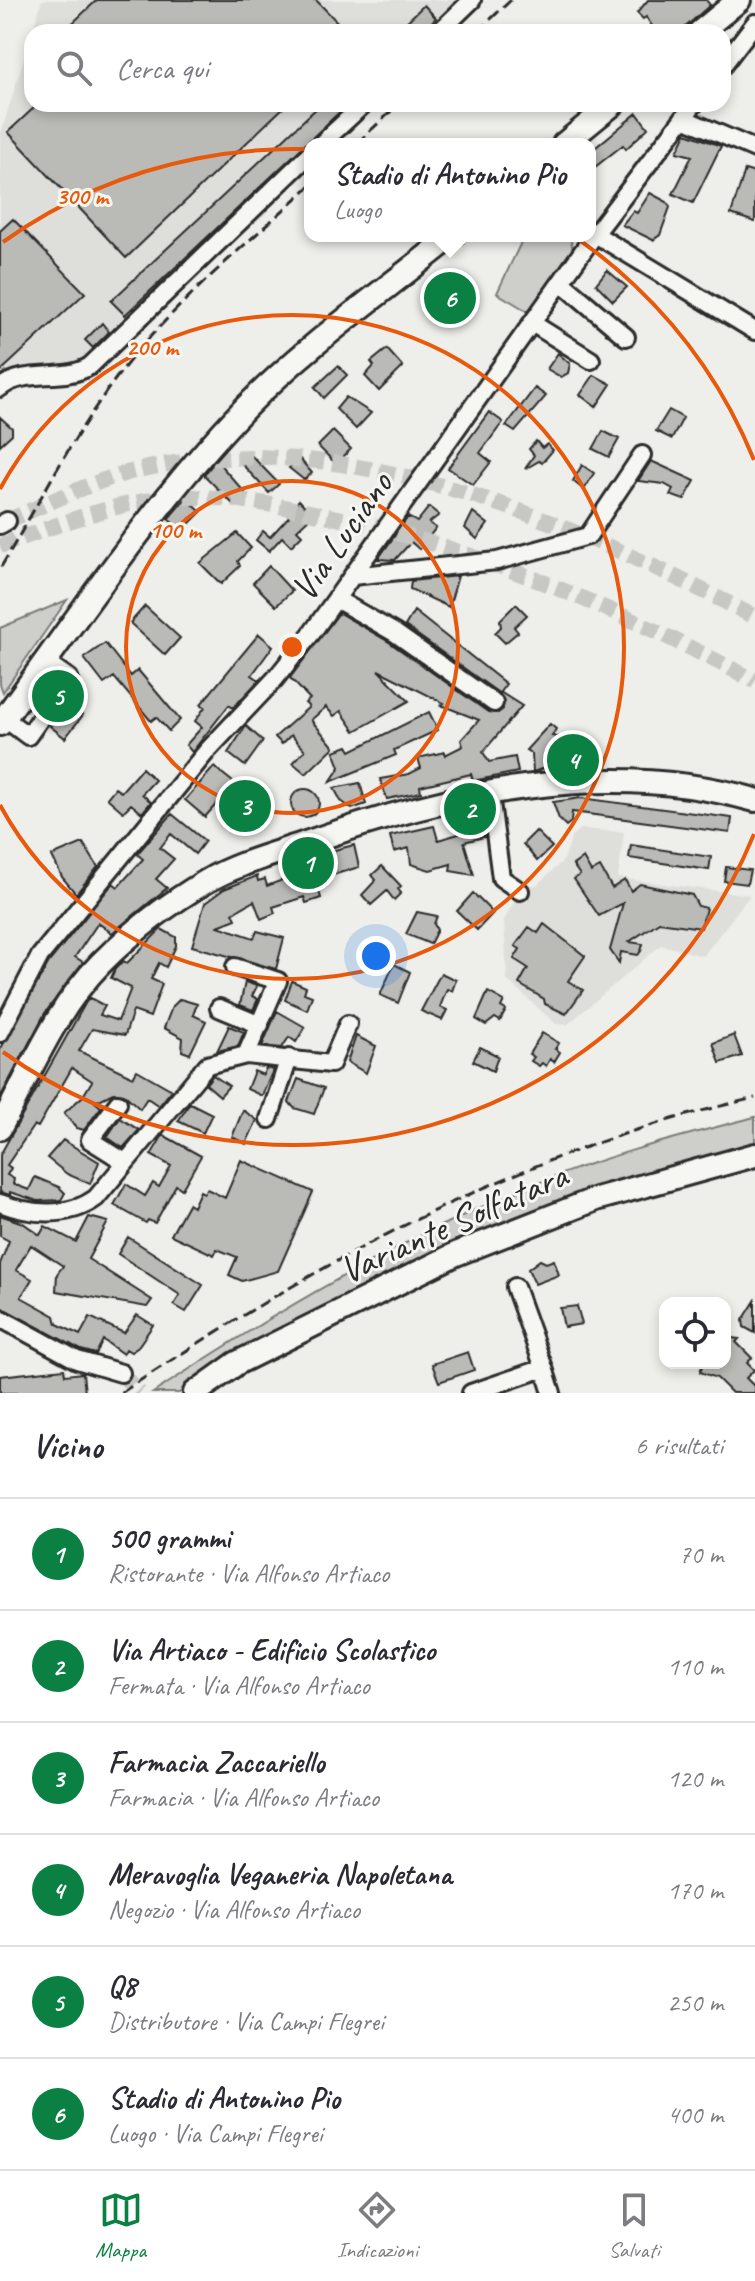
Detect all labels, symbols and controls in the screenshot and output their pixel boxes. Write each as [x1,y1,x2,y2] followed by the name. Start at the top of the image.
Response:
[24,24,731,112] search box
[52,46,96,90] icon: search
[116,49,209,87] text: Cerca qui
[304,138,596,242] popup
[334,155,566,193] text: Stadio di Antonino Pio
[56,181,110,211] text: 300 m
[334,193,381,226] text: Luogo
[424,268,476,328] pin: 6
[126,332,180,362] text: 200 m
[280,461,404,610] street label: Via Luciano
[149,515,203,545] text: 100 m
[278,633,306,661] centre of rings
[32,666,84,726] pin: 5
[547,730,599,790] pin: 4
[219,776,271,836] pin: 3
[444,779,496,839] pin: 2
[282,833,334,893] pin: 1
[356,936,396,976] your location
[332,1150,577,1294] street label: Variante Solfatara
[659,1297,731,1369] map controls
[659,1297,731,1369] button: locate
[32,1424,102,1467] text: Vicino
[635,1429,723,1462] text: 6 risultati
[108,1519,230,1557] text: 500 grammi
[52,1538,64,1571] text: 1
[679,1538,723,1571] text: 70 m
[108,1557,389,1590] text: Ristorante · Via Alfonso Artiaco
[108,1631,435,1669] text: Via Artiaco - Edificio Scolastico
[52,1650,64,1683] text: 2
[667,1650,723,1683] text: 110 m
[108,1669,370,1702] text: Fermata · Via Alfonso Artiaco
[108,1743,324,1781] text: Farmacia Zaccariello
[52,1762,64,1795] text: 3
[667,1762,723,1795] text: 120 m
[108,1781,379,1814] text: Farmacia · Via Alfonso Artiaco
[108,1855,452,1893] text: Meravoglia Veganeria Napoletana
[52,1874,64,1907] text: 4
[667,1874,723,1907] text: 170 m
[108,1893,360,1926] text: Negozio · Via Alfonso Artiaco
[108,1967,136,2005] text: Q8
[52,1986,64,2019] text: 5
[667,1986,723,2019] text: 250 m
[108,2005,384,2038] text: Distributore · Via Campi Flegrei
[108,2079,340,2117] text: Stadio di Antonino Pio
[52,2098,64,2131] text: 6
[667,2098,723,2131] text: 400 m
[108,2117,323,2150] text: Luogo · Via Campi Flegrei
[95,2188,146,2264] tab: Mappa
[337,2188,418,2264] tab: Indicazioni
[608,2188,660,2264] tab: Salvati

